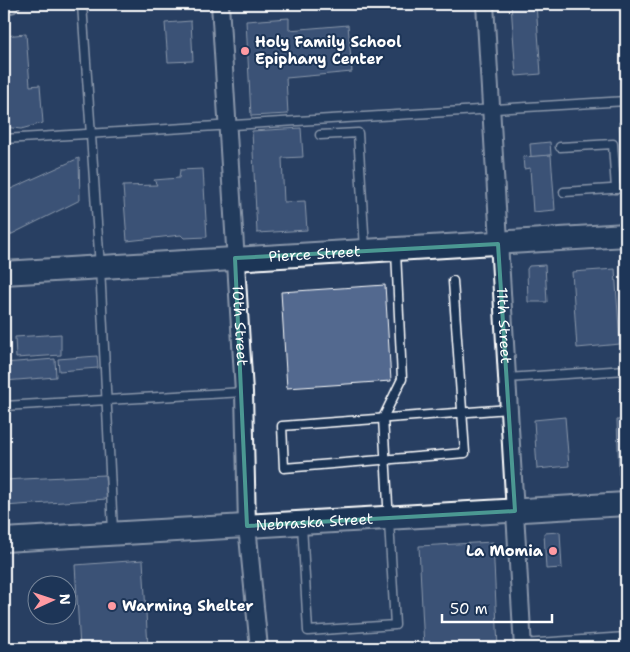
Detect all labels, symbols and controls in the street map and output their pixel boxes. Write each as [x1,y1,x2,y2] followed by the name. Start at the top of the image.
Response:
[255,32,401,69] place label: Holy Family School Epiphany Center
[239,45,251,57] marker: Holy Family School Epiphany Center
[268,241,361,267] street label: Pierce Street
[227,284,252,367] street label: 10th Street
[492,287,516,364] street label: 11th Street
[255,509,374,535] street label: Nebraska Street
[466,541,544,561] place label: La Momia
[547,545,559,557] marker: La Momia
[28,574,78,624] north arrow
[442,592,552,624] scale bar
[56,593,74,605] text: N
[122,596,254,616] place label: Warming Shelter
[450,599,488,619] text: 50 m
[106,600,118,612] marker: Warming Shelter

